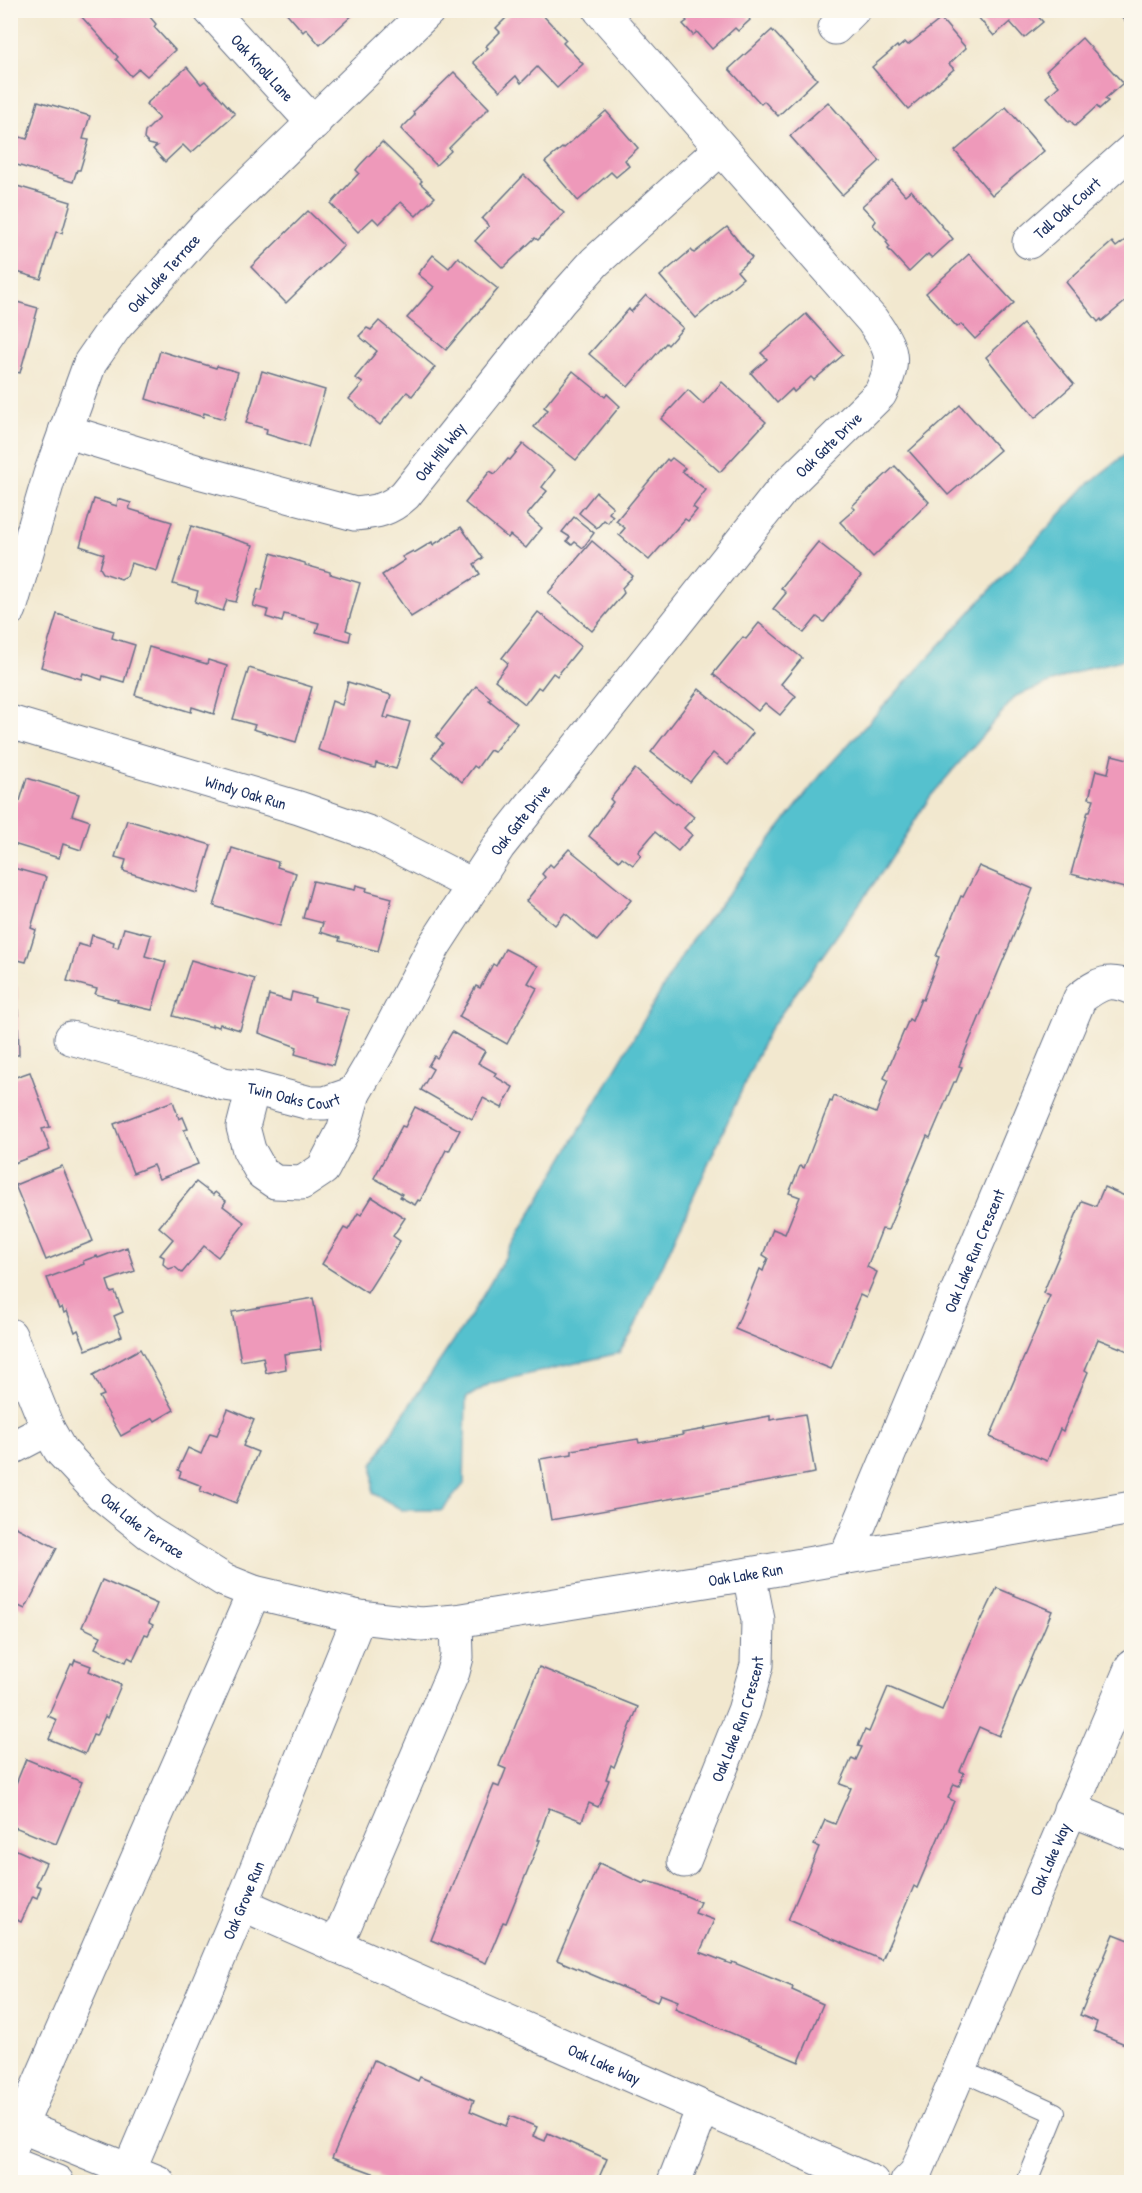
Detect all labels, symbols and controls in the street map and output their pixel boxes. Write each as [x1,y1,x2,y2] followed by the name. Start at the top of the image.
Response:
[226,29,299,107] street label: Oak Knoll Lane
[1029,172,1106,244] street label: Tall Oak Court
[122,228,205,318] street label: Oak Lake Terrace
[790,407,867,482] street label: Oak Gate Drive
[409,417,470,486] street label: Oak Hill Way
[202,770,289,815] street label: Windy Oak Run
[485,779,555,860] street label: Oak Gate Drive
[246,1076,343,1114] street label: Twin Oaks Court
[939,1185,1010,1316] street label: Oak Lake Run Crescent
[96,1487,189,1564] street label: Oak Lake Terrace
[707,1557,784,1591] street label: Oak Lake Run
[706,1656,768,1785] street label: Oak Lake Run Crescent
[1024,1819,1075,1899] street label: Oak Lake Way
[217,1858,269,1943] street label: Oak Grove Run
[564,2038,644,2090] street label: Oak Lake Way

